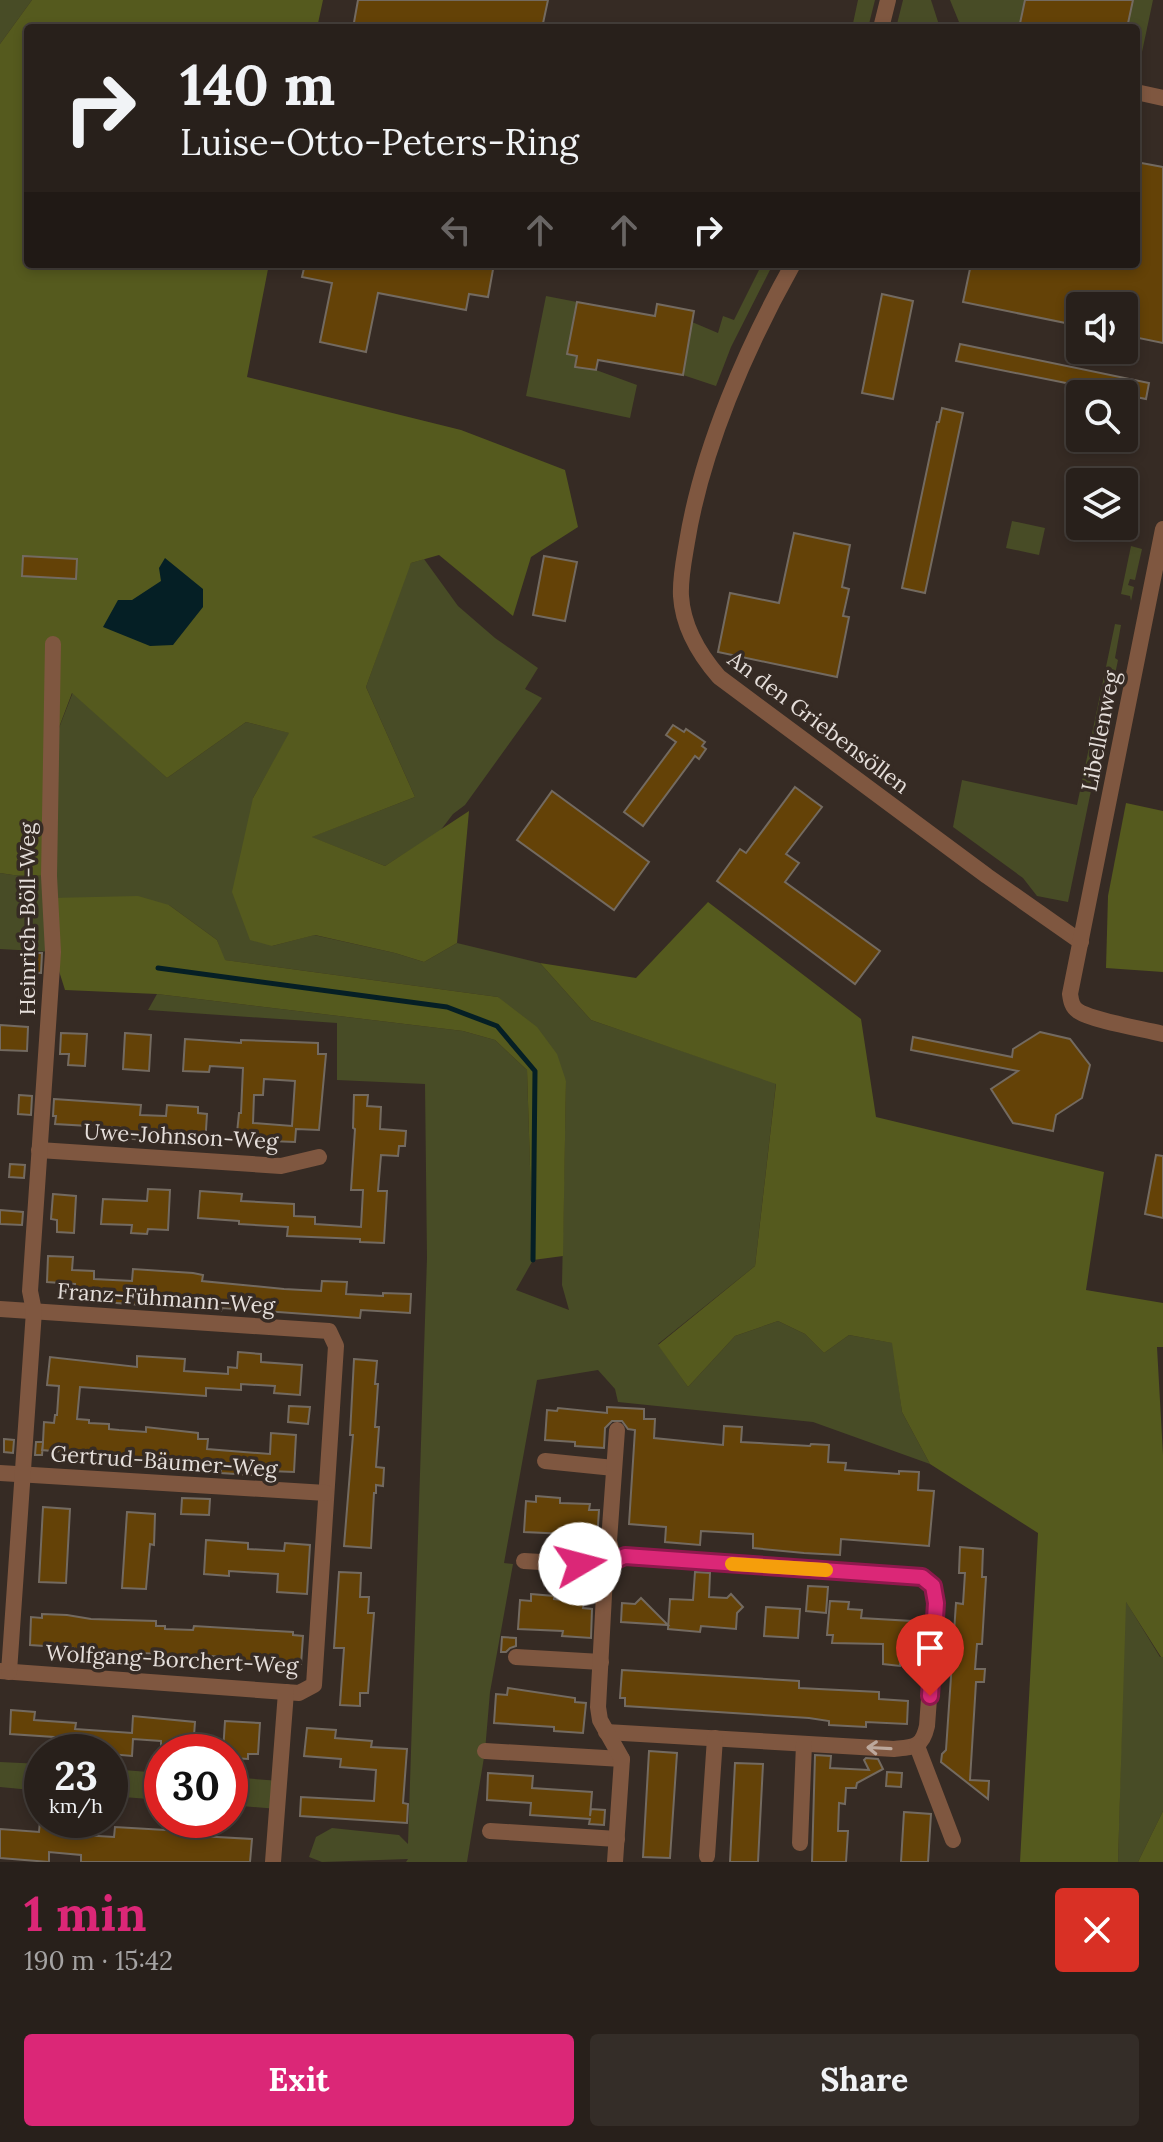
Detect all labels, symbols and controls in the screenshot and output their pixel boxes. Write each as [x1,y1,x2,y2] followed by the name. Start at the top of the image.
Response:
[180,49,335,120] text: 140 m
[48,56,152,160] icon: right
[180,119,579,165] text: Luise-Otto-Peters-Ring
[434,208,478,252] icon: left
[518,208,562,252] icon: ahead
[602,208,646,252] icon: ahead
[686,208,730,252] icon: right
[1066,292,1138,540] map controls
[1066,292,1138,364] button: sound
[1066,380,1138,452] button: search
[1066,468,1138,540] button: layers
[722,644,915,799] street label: An den Griebensöllen
[1075,668,1126,794] street label: Libellenweg
[13,822,41,1015] street label: Heinrich-Böll-Weg
[83,1117,280,1155] street label: Uwe-Johnson-Weg
[56,1276,277,1320] street label: Franz-Fühmann-Weg
[50,1439,279,1483] street label: Gertrud-Bäumer-Weg
[538,1522,622,1606] position arrow
[896,1614,964,1696] pin
[908,1626,952,1670] icon: arrive
[45,1638,300,1680] street label: Wolfgang-Borchert-Weg
[144,1734,248,1838] speed limit sign: 30
[866,1740,893,1755] one-way arrow
[54,1750,98,1801] text: 23
[49,1793,103,1818] text: km/h
[24,1883,147,1944] text: 1 min
[1055,1888,1139,1972] button: close
[24,1944,173,1977] text: 190 m · 15:42
[24,2034,574,2126] button: Exit
[590,2034,1139,2126] button: Share

